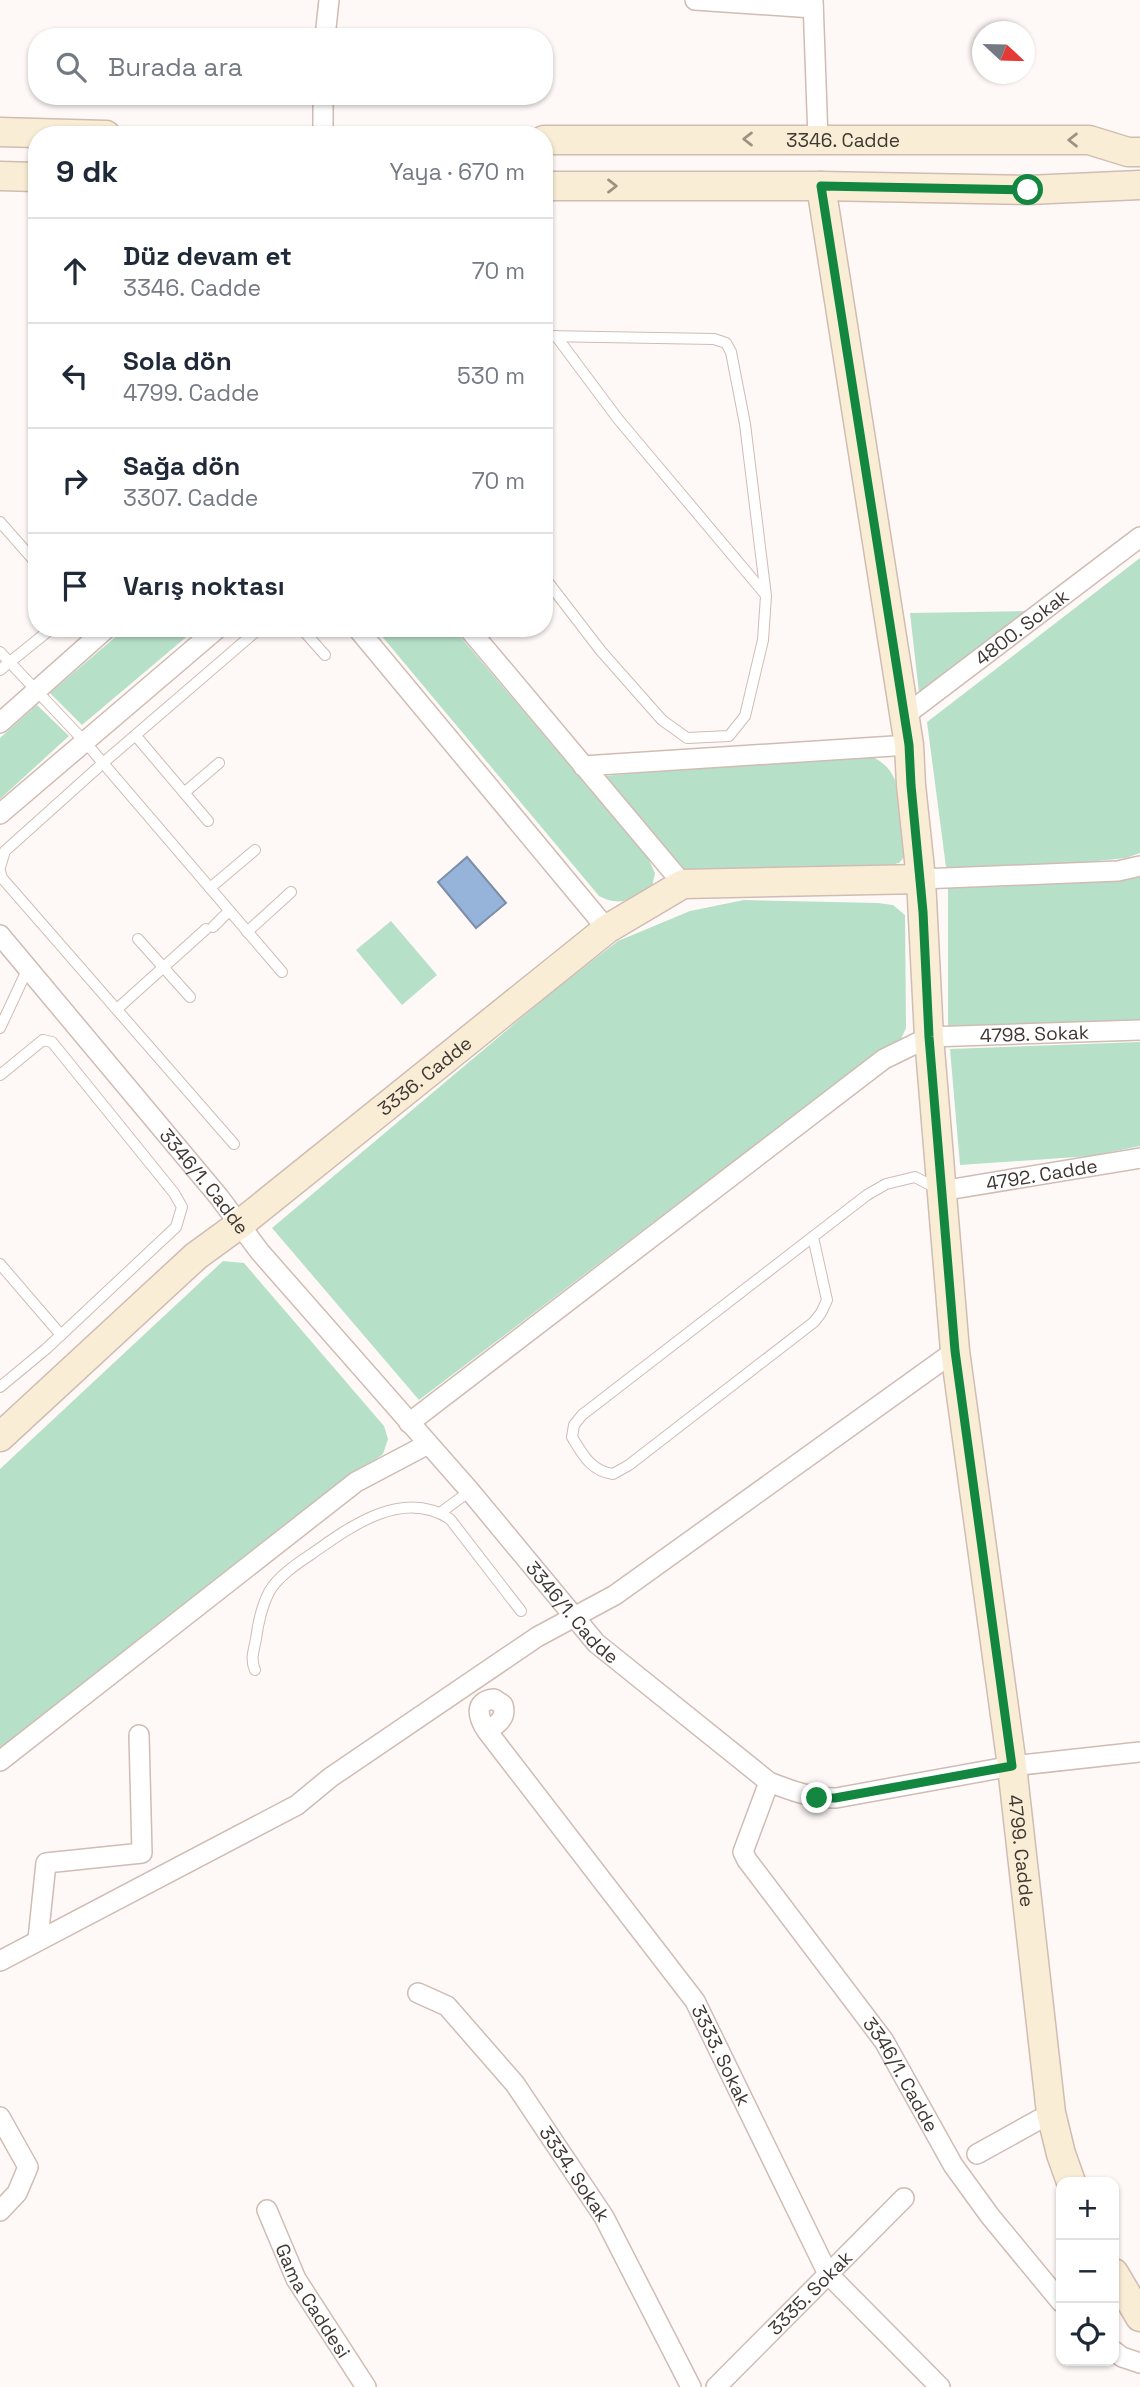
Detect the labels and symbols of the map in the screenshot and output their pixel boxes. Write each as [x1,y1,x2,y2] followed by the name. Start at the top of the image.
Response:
[972,21,1035,84] north arrow
[786,128,900,153] street label: 3346. Cadde
[742,131,753,147] one-way arrow
[1068,132,1078,148] one-way arrow
[1012,174,1043,205] route start
[608,178,618,194] one-way arrow
[970,584,1074,671] street label: 4800. Sokak
[979,1020,1089,1048] street label: 4798. Sokak
[373,1031,477,1121] street label: 3336. Cadde
[154,1123,254,1239] street label: 3346/1. Cadde
[984,1153,1099,1196] street label: 4792. Cadde
[520,1556,624,1669] street label: 3346/1. Cadde
[801,1782,832,1813] route end
[1002,1793,1040,1908] street label: 4799. Cadde
[686,2001,756,2110] street label: 3333. Sokak
[857,2012,944,2136] street label: 3346/1. Cadde
[534,2121,615,2226] street label: 3334. Sokak
[270,2240,356,2363] street label: Gama Caddesi
[763,2245,858,2341] street label: 3335. Sokak

